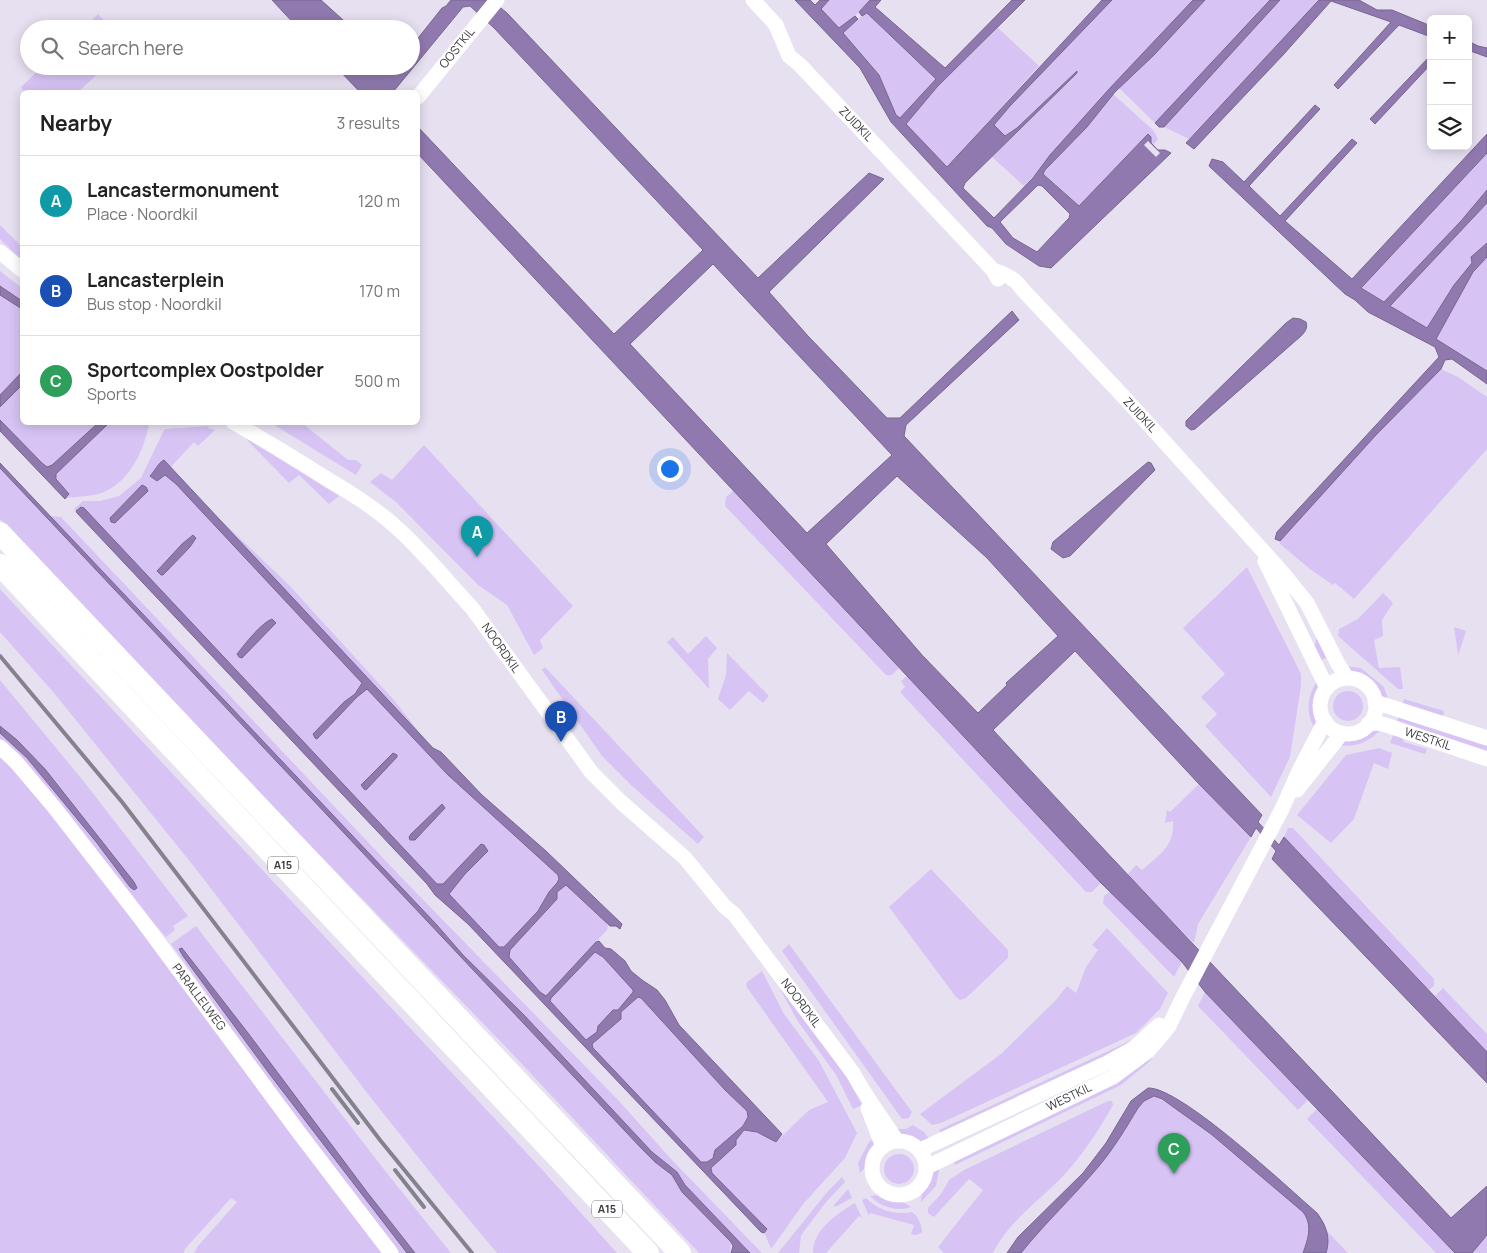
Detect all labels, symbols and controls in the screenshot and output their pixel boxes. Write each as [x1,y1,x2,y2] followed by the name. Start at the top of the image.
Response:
[1427,15,1472,150] map controls
[1427,15,1472,60] button: +
[20,20,420,75] search box
[435,24,478,72] street label: OOSTKIL
[38,34,66,62] icon: search
[78,35,184,61] text: Search here
[1427,60,1472,105] button: −
[835,102,877,145] street label: ZUIDKIL
[1427,105,1472,150] button: layers
[40,109,112,137] text: Nearby
[337,112,400,134] text: 3 results
[87,177,279,203] text: Lancastermonument
[51,190,61,212] text: A
[358,190,400,212] text: 120 m
[87,203,198,225] text: Place · Noordkil
[87,267,224,293] text: Lancasterplein
[51,280,61,302] text: B
[359,280,400,302] text: 170 m
[87,293,222,315] text: Bus stop · Noordkil
[87,357,324,383] text: Sportcomplex Oostpolder
[50,370,62,392] text: C
[354,370,400,392] text: 500 m
[87,383,136,405] text: Sports
[1120,393,1161,436] street label: ZUIDKIL
[657,456,683,482] your location
[461,516,493,557] pin: A
[478,619,525,676] street label: NOORDKIL
[545,701,577,742] pin: B
[1403,723,1454,754] street label: WESTKIL
[268,856,298,874] road number: A15
[169,960,231,1034] street label: PARALLELWEG
[777,975,825,1031] street label: NOORDKIL
[1043,1078,1094,1115] street label: WESTKIL
[1158,1133,1190,1174] pin: C
[592,1200,622,1218] road number: A15

